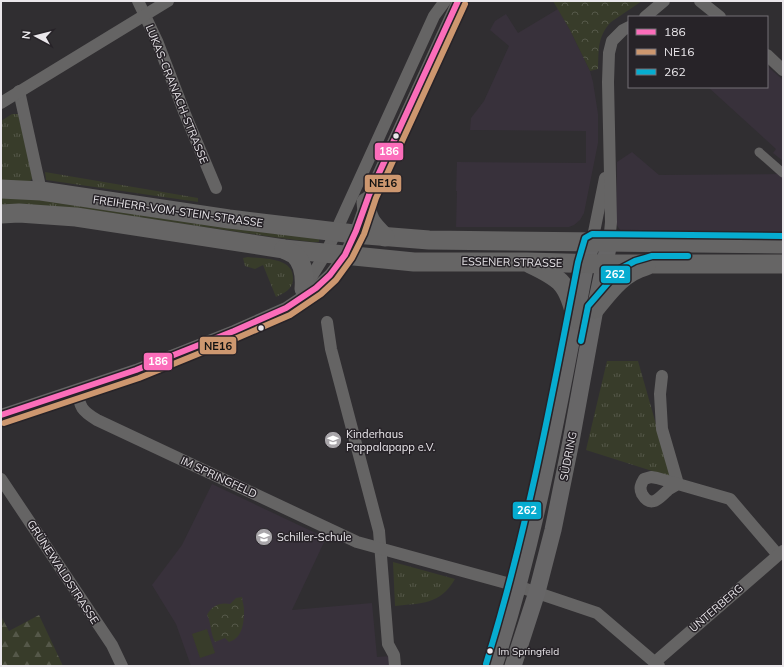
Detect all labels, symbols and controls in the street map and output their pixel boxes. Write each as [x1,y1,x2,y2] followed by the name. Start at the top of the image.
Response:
[16,16,56,56] north arrow
[628,16,768,88] legend
[143,22,211,166] street label: LUKAS-CRANACH-STRASSE
[664,24,686,39] text: 186
[19,30,34,40] text: N
[664,44,694,59] text: NE16
[664,64,686,79] text: 262
[391,131,401,141] unlabelled marker
[374,142,404,161] line badge: 186
[379,144,399,158] text: 186
[364,174,402,193] line badge: NE16
[369,176,397,190] text: NE16
[92,192,264,230] street label: FREIHERR-VOM-STEIN-STRASSE
[462,254,562,270] street label: ESSENER STRASSE
[600,265,631,284] line badge: 262
[605,267,625,281] text: 262
[256,323,266,333] unlabelled marker
[199,336,237,355] line badge: NE16
[204,339,232,353] text: NE16
[143,352,173,371] line badge: 186
[148,354,168,368] text: 186
[346,427,435,454] place label: Kinderhaus Pappalapapp e.V.
[323,430,343,450] school or university icon: Kinderhaus Pappalapapp e.V.
[556,430,580,482] street label: SÜDRING
[179,453,259,501] street label: IM SPRINGFELD
[512,501,542,520] line badge: 262
[517,503,537,517] text: 262
[24,517,102,627] street label: GRÜNEWALDSTRASSE
[254,527,274,547] school or university icon: Schiller-Schule
[277,530,352,544] place label: Schiller-Schule
[686,581,746,635] street label: UNTERBERG
[498,645,559,658] place label: Im Springfeld
[485,646,495,656] marker: Im Springfeld

